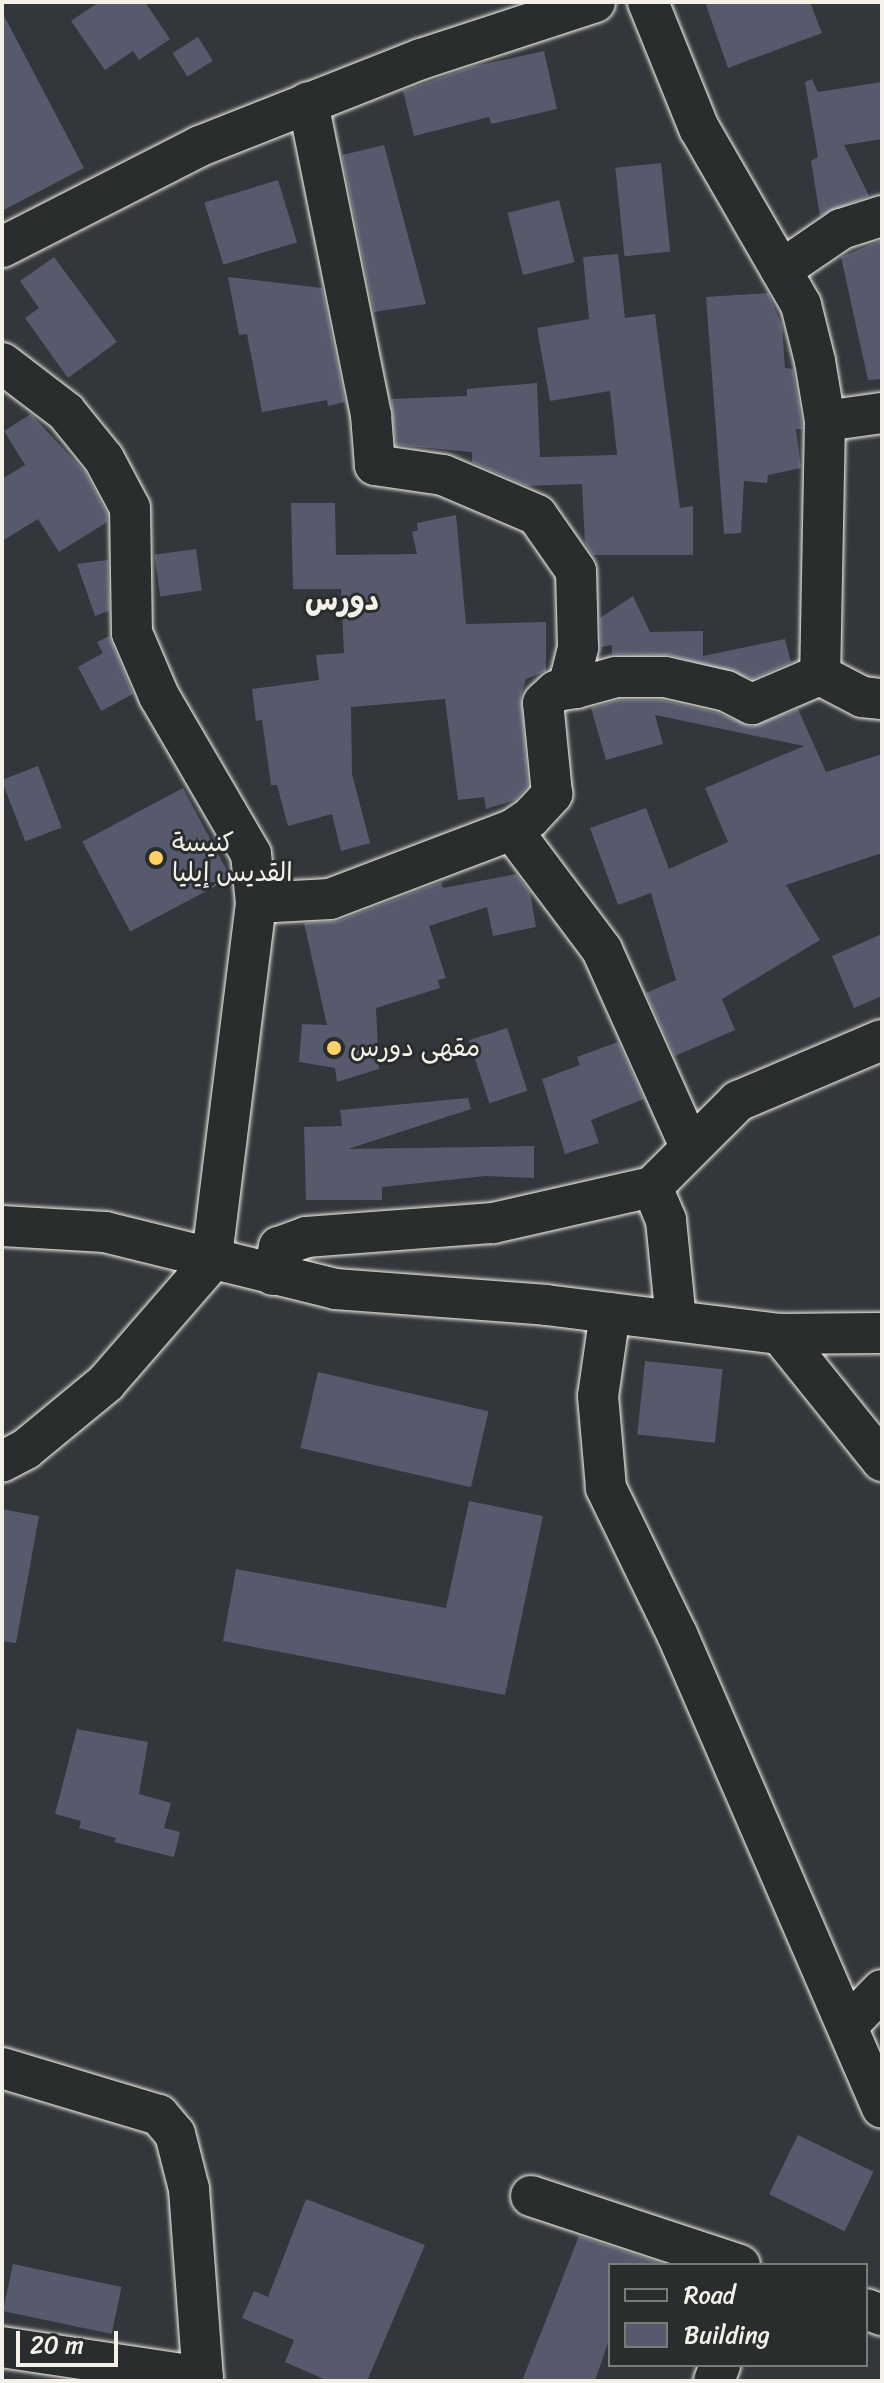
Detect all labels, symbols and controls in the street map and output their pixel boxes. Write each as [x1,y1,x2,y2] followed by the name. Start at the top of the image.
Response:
[305,582,379,618] district label: دورس
[172,827,293,888] place label: كنيسة القديس إيليا
[147,849,165,867] marker: كنيسة القديس إيليا
[350,1032,480,1064] place label: مقهى دورس
[325,1039,343,1057] marker: مقهى دورس
[608,2263,868,2367] legend
[684,2274,735,2316] text: Road
[684,2314,770,2356] text: Building
[20,2315,122,2365] scale bar
[30,2324,84,2366] text: 20 m

